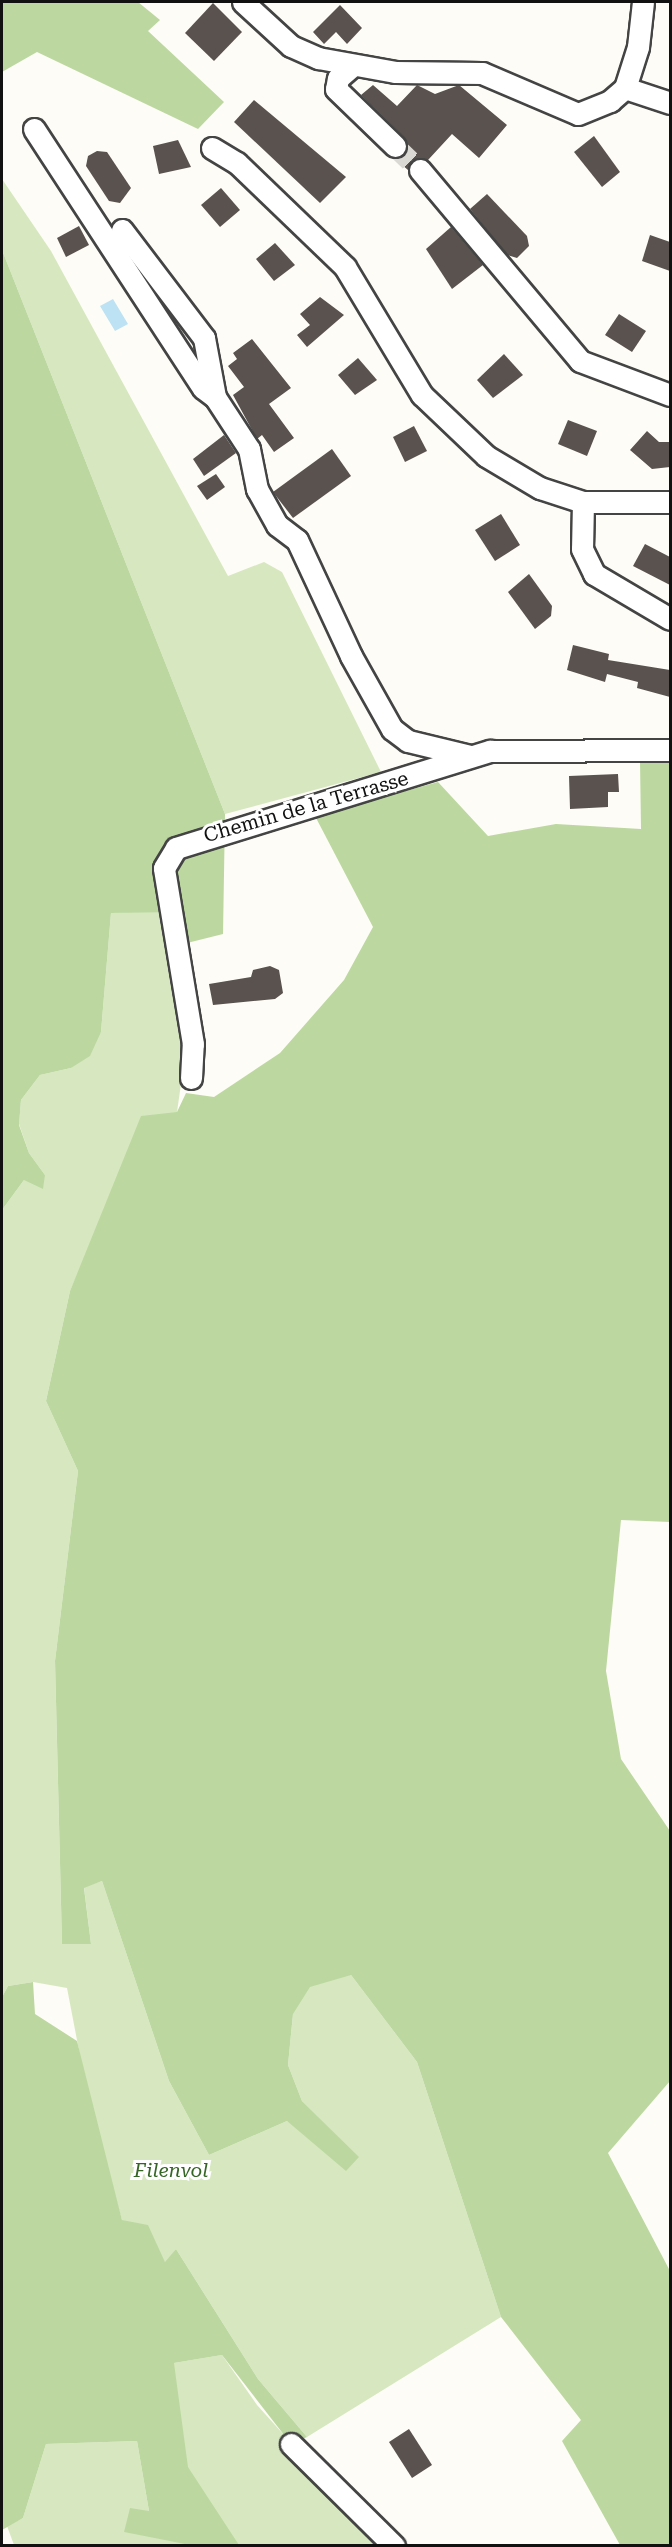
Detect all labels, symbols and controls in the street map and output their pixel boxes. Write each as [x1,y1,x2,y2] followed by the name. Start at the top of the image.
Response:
[201,766,411,848] street label: Chemin de la Terrasse
[134,2158,208,2182] park label: Filenvol

